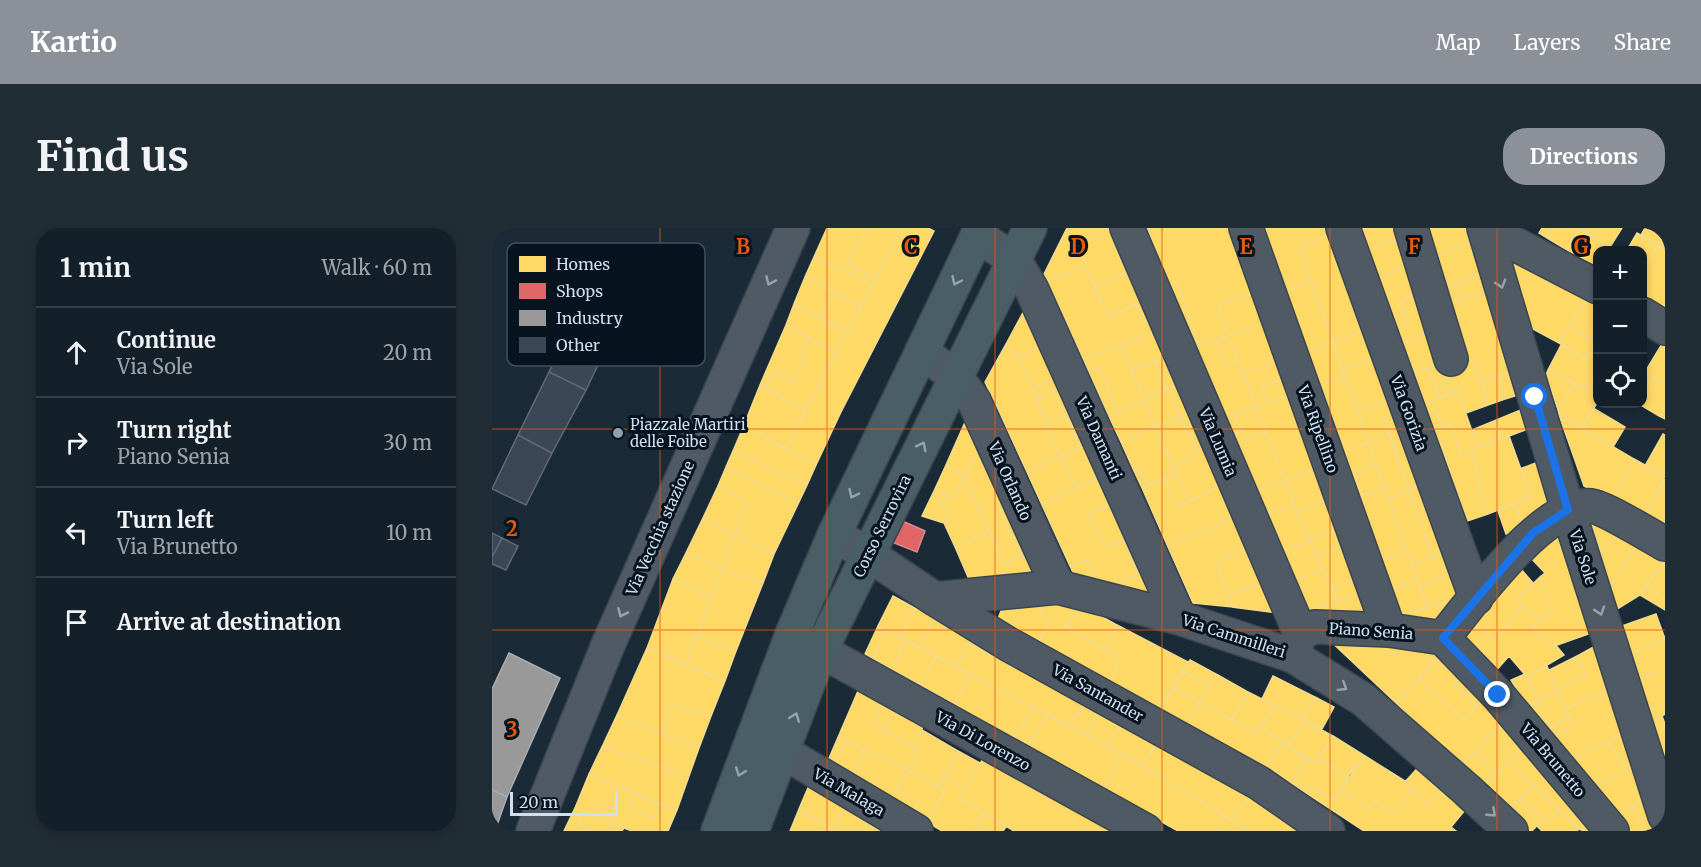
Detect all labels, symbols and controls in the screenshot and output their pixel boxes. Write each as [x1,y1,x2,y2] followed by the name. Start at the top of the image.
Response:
[30,24,117,60] text: Kartio
[1436,29,1481,56] text: Map
[1514,29,1581,56] text: Layers
[1614,29,1671,56] text: Share
[1503,128,1665,185] button: Directions
[36,130,189,182] text: Find us
[736,234,750,259] text: B
[904,234,918,259] text: C
[1070,234,1086,259] text: D
[1239,234,1253,259] text: E
[1408,234,1421,259] text: F
[1574,234,1589,259] text: G
[507,243,705,366] legend
[1593,246,1647,408] map controls
[1593,246,1647,300] button: +
[60,251,131,284] text: 1 min
[556,254,610,274] text: Homes
[322,255,432,280] text: Walk · 60 m
[951,274,963,285] one-way arrow
[765,275,777,286] one-way arrow
[1494,278,1506,289] one-way arrow
[556,281,603,301] text: Shops
[1593,300,1647,354] button: −
[556,308,624,328] text: Industry
[117,326,216,354] text: Continue
[556,335,600,355] text: Other
[60,336,93,369] icon: ahead
[383,340,432,365] text: 20 m
[117,354,192,379] text: Via Sole
[1593,354,1647,408] button: locate
[1386,372,1431,453] street label: Via Gorizia
[1293,382,1343,476] street label: Via Ripellino
[1521,383,1547,409] route start
[1072,393,1126,483] street label: Via Damanti
[1195,404,1241,479] street label: Via Lumia
[630,415,746,451] place label: Piazzale Martiri delle Foibe
[117,416,231,444] text: Turn right
[60,426,93,459] icon: right
[611,426,625,440] marker: Piazzale Martiri delle Foibe
[383,430,432,455] text: 30 m
[984,438,1036,523] street label: Via Orlando
[915,441,926,452] one-way arrow
[117,444,230,469] text: Piano Senia
[621,458,698,599] street label: Via Vecchia stazione
[849,472,915,580] street label: Corso Serrovira
[849,488,861,499] one-way arrow
[117,506,214,534] text: Turn left
[60,516,93,549] icon: left
[506,516,518,541] text: 2
[386,520,432,545] text: 10 m
[1565,526,1601,587] street label: Via Sole
[117,534,238,559] text: Via Brunetto
[1593,605,1606,616] one-way arrow
[60,606,93,639] icon: arrive
[617,607,629,618] one-way arrow
[117,608,341,636] text: Arrive at destination
[1179,610,1288,662] street label: Via Cammilleri
[1328,619,1414,643] street label: Piano Senia
[1048,660,1147,726] street label: Via Santander
[1336,680,1347,691] one-way arrow
[1484,681,1510,707] route end
[932,707,1034,775] street label: Via Di Lorenzo
[788,712,800,723] one-way arrow
[506,717,518,742] text: 3
[1516,718,1590,801] street label: Via Brunetto
[809,763,888,820] street label: Via Malaga
[734,766,747,777] one-way arrow
[510,789,618,816] scale bar
[519,792,558,812] text: 20 m
[1485,806,1495,817] one-way arrow

